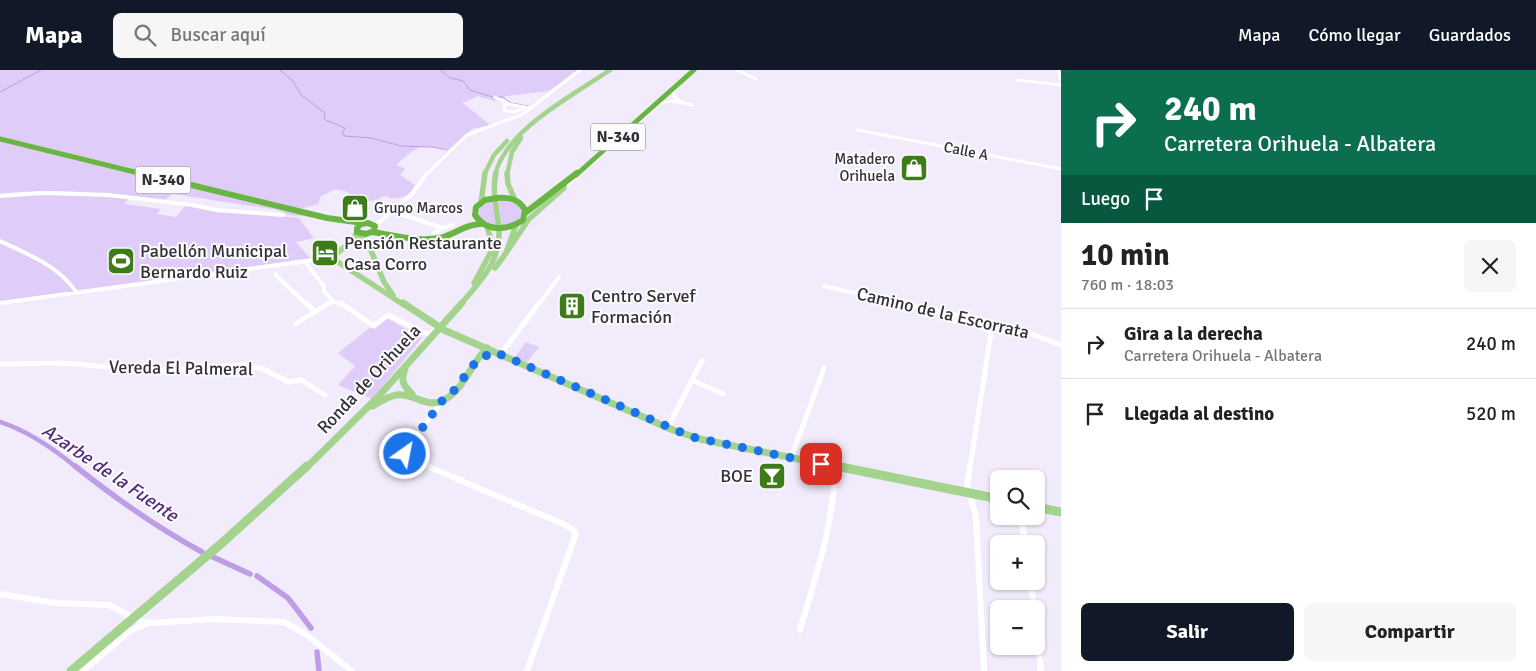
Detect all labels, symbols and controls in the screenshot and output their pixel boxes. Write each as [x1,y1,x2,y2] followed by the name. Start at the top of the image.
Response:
[113,13,463,58] search box
[25,20,83,50] text: Mapa
[131,21,159,49] icon: search
[171,23,266,47] text: Buscar aquí
[1238,24,1280,46] text: Mapa
[1308,24,1401,46] text: Cómo llegar
[1429,24,1511,46] text: Guardados
[1164,87,1257,130] text: 240 m
[1081,90,1146,155] icon: right
[590,124,646,150] road number: N-340
[1164,130,1436,157] text: Carretera Orihuela - Albatera
[942,138,990,164] street label: Calle A
[834,150,895,185] place label: Matadero Orihuela
[899,153,929,183] shop icon: Matadero Orihuela
[136,166,190,194] road number: N-340
[1140,185,1168,213] icon: arrive
[1081,187,1130,211] text: Luego
[340,193,370,223] shop icon: Grupo Marcos
[374,199,463,217] place label: Grupo Marcos
[344,232,502,275] place label: Pensión Restaurante Casa Corro
[1081,237,1170,274] text: 10 min
[310,238,340,268] hotel icon: Pensión Restaurante Casa Corro
[140,240,287,283] place label: Pabellón Municipal Bernardo Ruiz
[1464,240,1516,292] button: close
[106,246,136,276] sports icon: Pabellón Municipal Bernardo Ruiz
[1081,275,1174,295] text: 760 m · 18:03
[855,282,1031,344] street label: Camino de la Escorrata
[591,285,697,328] place label: Centro Servef Formación
[557,291,587,321] building icon: Centro Servef Formación
[313,320,425,438] street label: Ronda de Orihuela
[1124,322,1263,346] text: Gira a la derecha
[1081,330,1109,358] icon: right
[1466,332,1516,356] text: 240 m
[1124,346,1322,366] text: Carretera Orihuela - Albatera
[109,356,253,380] street label: Vereda El Palmeral
[1081,400,1109,428] icon: arrive
[1124,402,1274,426] text: Llegada al destino
[1466,402,1516,426] text: 520 m
[37,419,184,528] water label: Azarbe de la Fuente
[378,427,430,479] position arrow
[800,443,842,485] pin
[807,450,835,478] icon: arrive
[757,461,787,491] bar icon: BOE
[720,465,753,487] place label: BOE
[990,470,1045,655] map controls
[990,470,1045,525] button: search
[990,535,1045,590] button: +
[990,600,1045,655] button: −
[1081,603,1294,661] button: Salir
[1304,603,1516,661] button: Compartir

